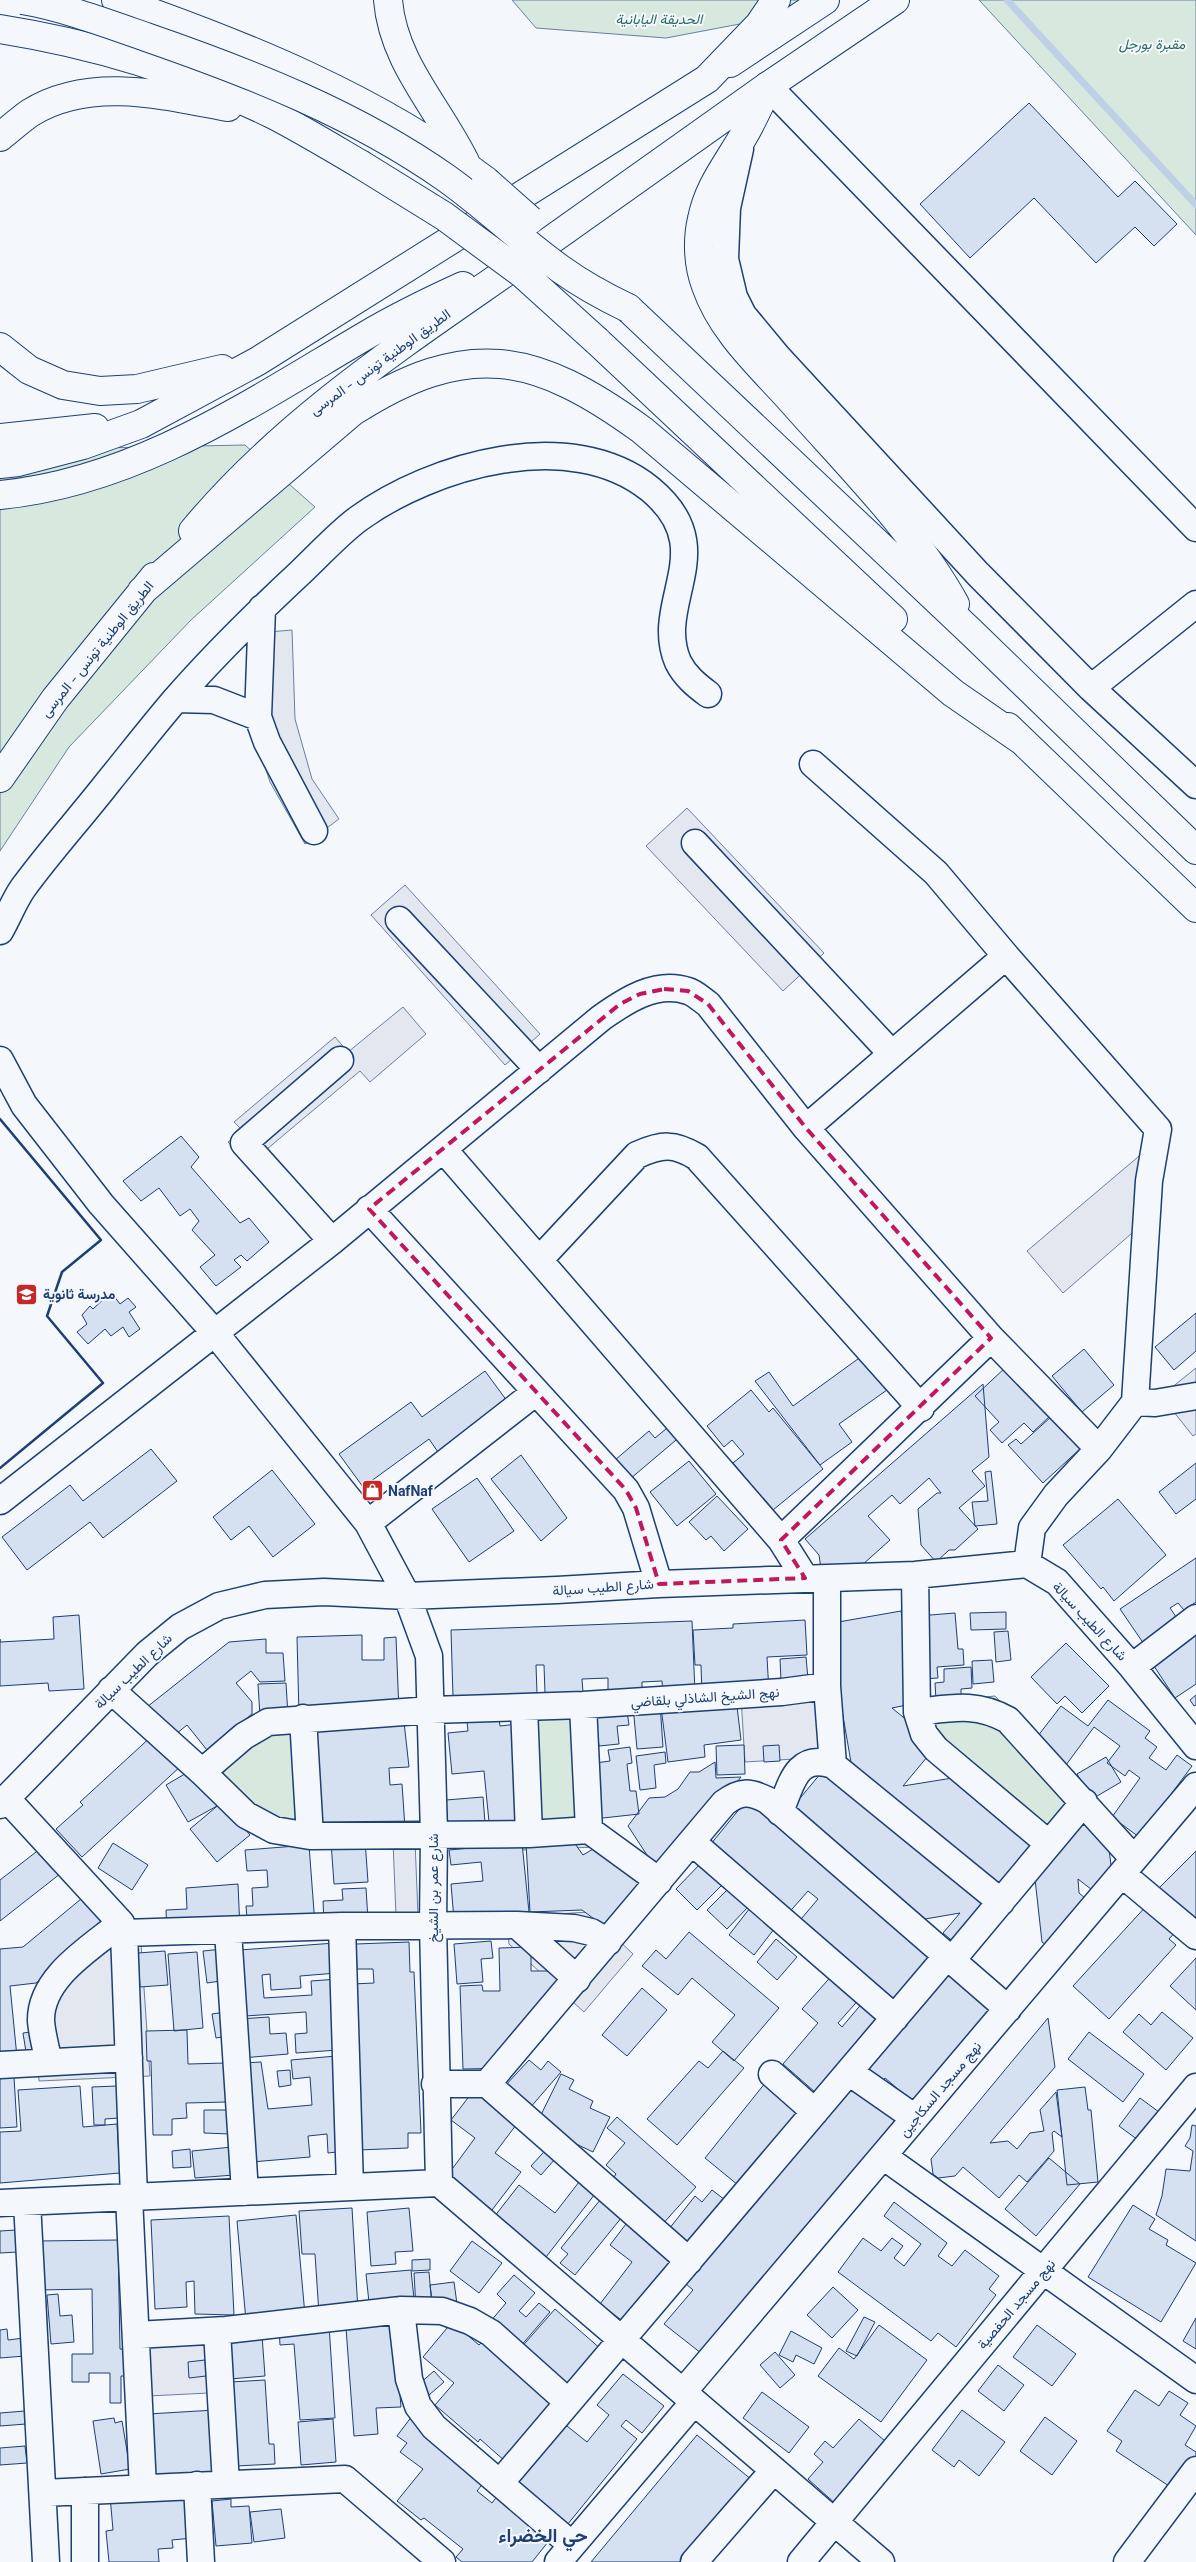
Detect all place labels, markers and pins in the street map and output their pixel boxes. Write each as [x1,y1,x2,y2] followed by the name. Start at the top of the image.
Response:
[15,1282,39,1306] school or university icon: مدرسة ثانوية
[43,1285,116,1307] place label: مدرسة ثانوية
[360,1479,384,1503] shop icon: NafNaf
[388,1482,434,1504] place label: NafNaf

